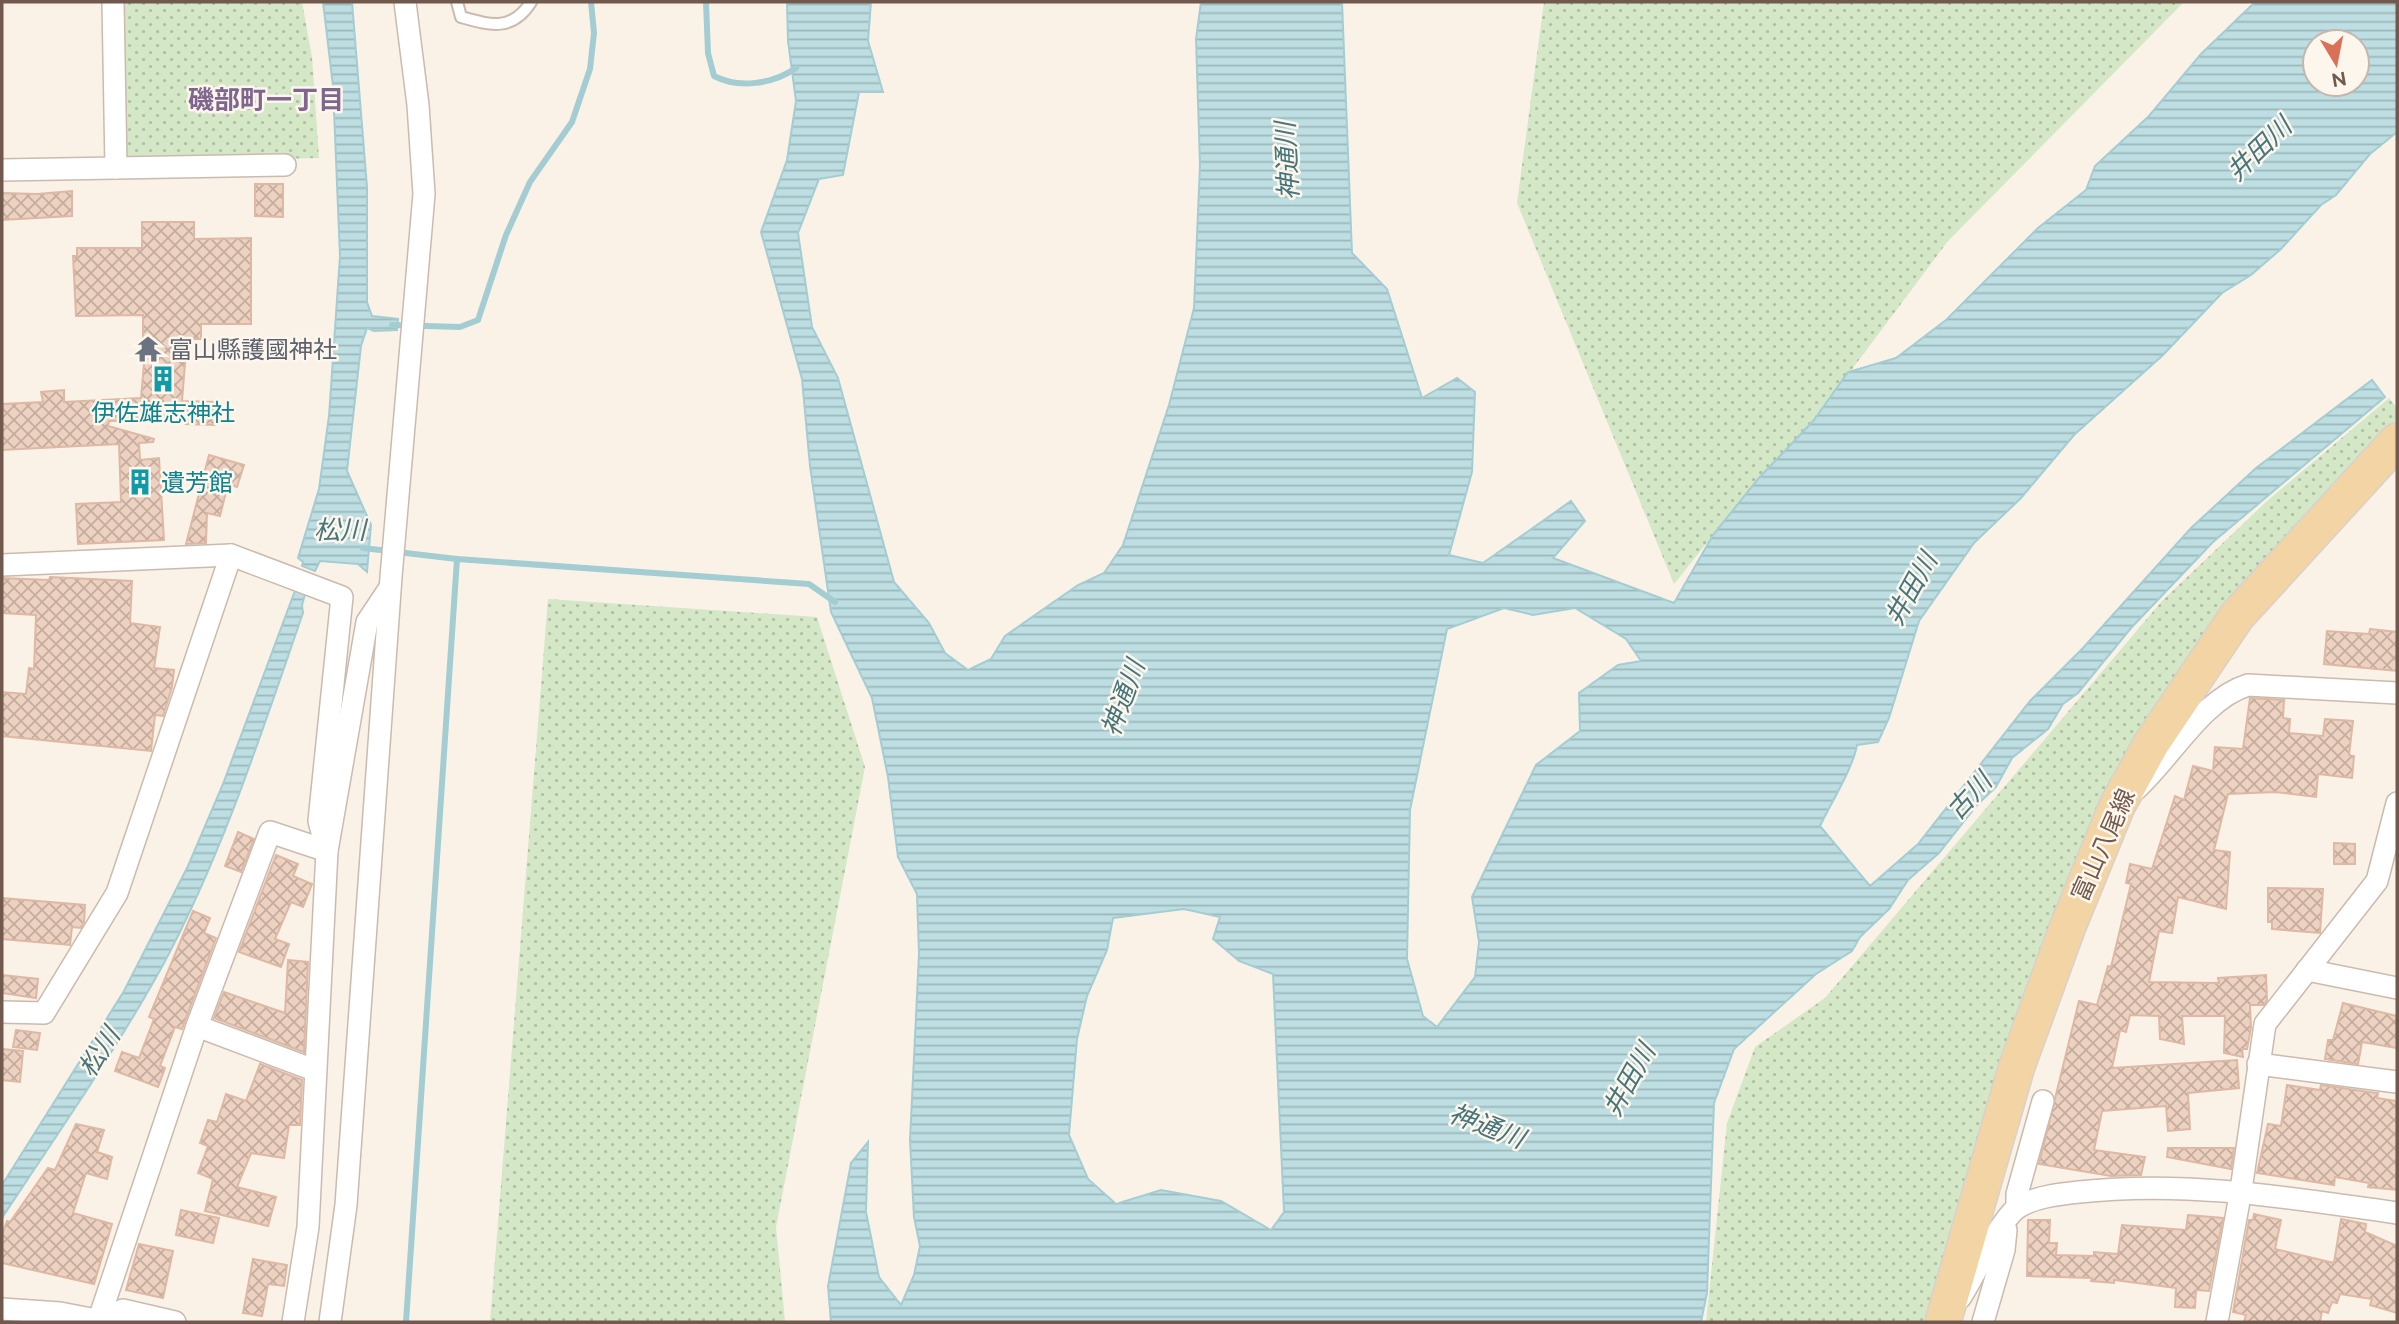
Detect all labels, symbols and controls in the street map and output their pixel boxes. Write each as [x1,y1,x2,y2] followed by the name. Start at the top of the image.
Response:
[2301,28,2371,98] north arrow
[2330,68,2348,92] text: N
[188,85,344,115] district label: 磯部町一丁目
[2221,109,2300,187] water label: 井田川
[1270,118,1304,201] water label: 神通川
[133,334,163,364] temple icon: 富山縣護國神社
[169,335,337,364] place label: 富山縣護國神社
[148,364,178,394] building icon: 伊佐雄志神社
[91,398,235,427] place label: 伊佐雄志神社
[125,467,155,497] building icon: 遺芳館
[161,468,233,497] place label: 遺芳館
[314,515,369,545] water label: 松川
[1879,545,1944,630] water label: 井田川
[1096,653,1151,740] water label: 神通川
[1940,764,2000,825] water label: 古川
[2065,784,2141,906] street label: 富山八尾線
[72,1020,127,1082] water label: 松川
[1597,1036,1662,1121] water label: 井田川
[1445,1098,1532,1155] water label: 神通川

